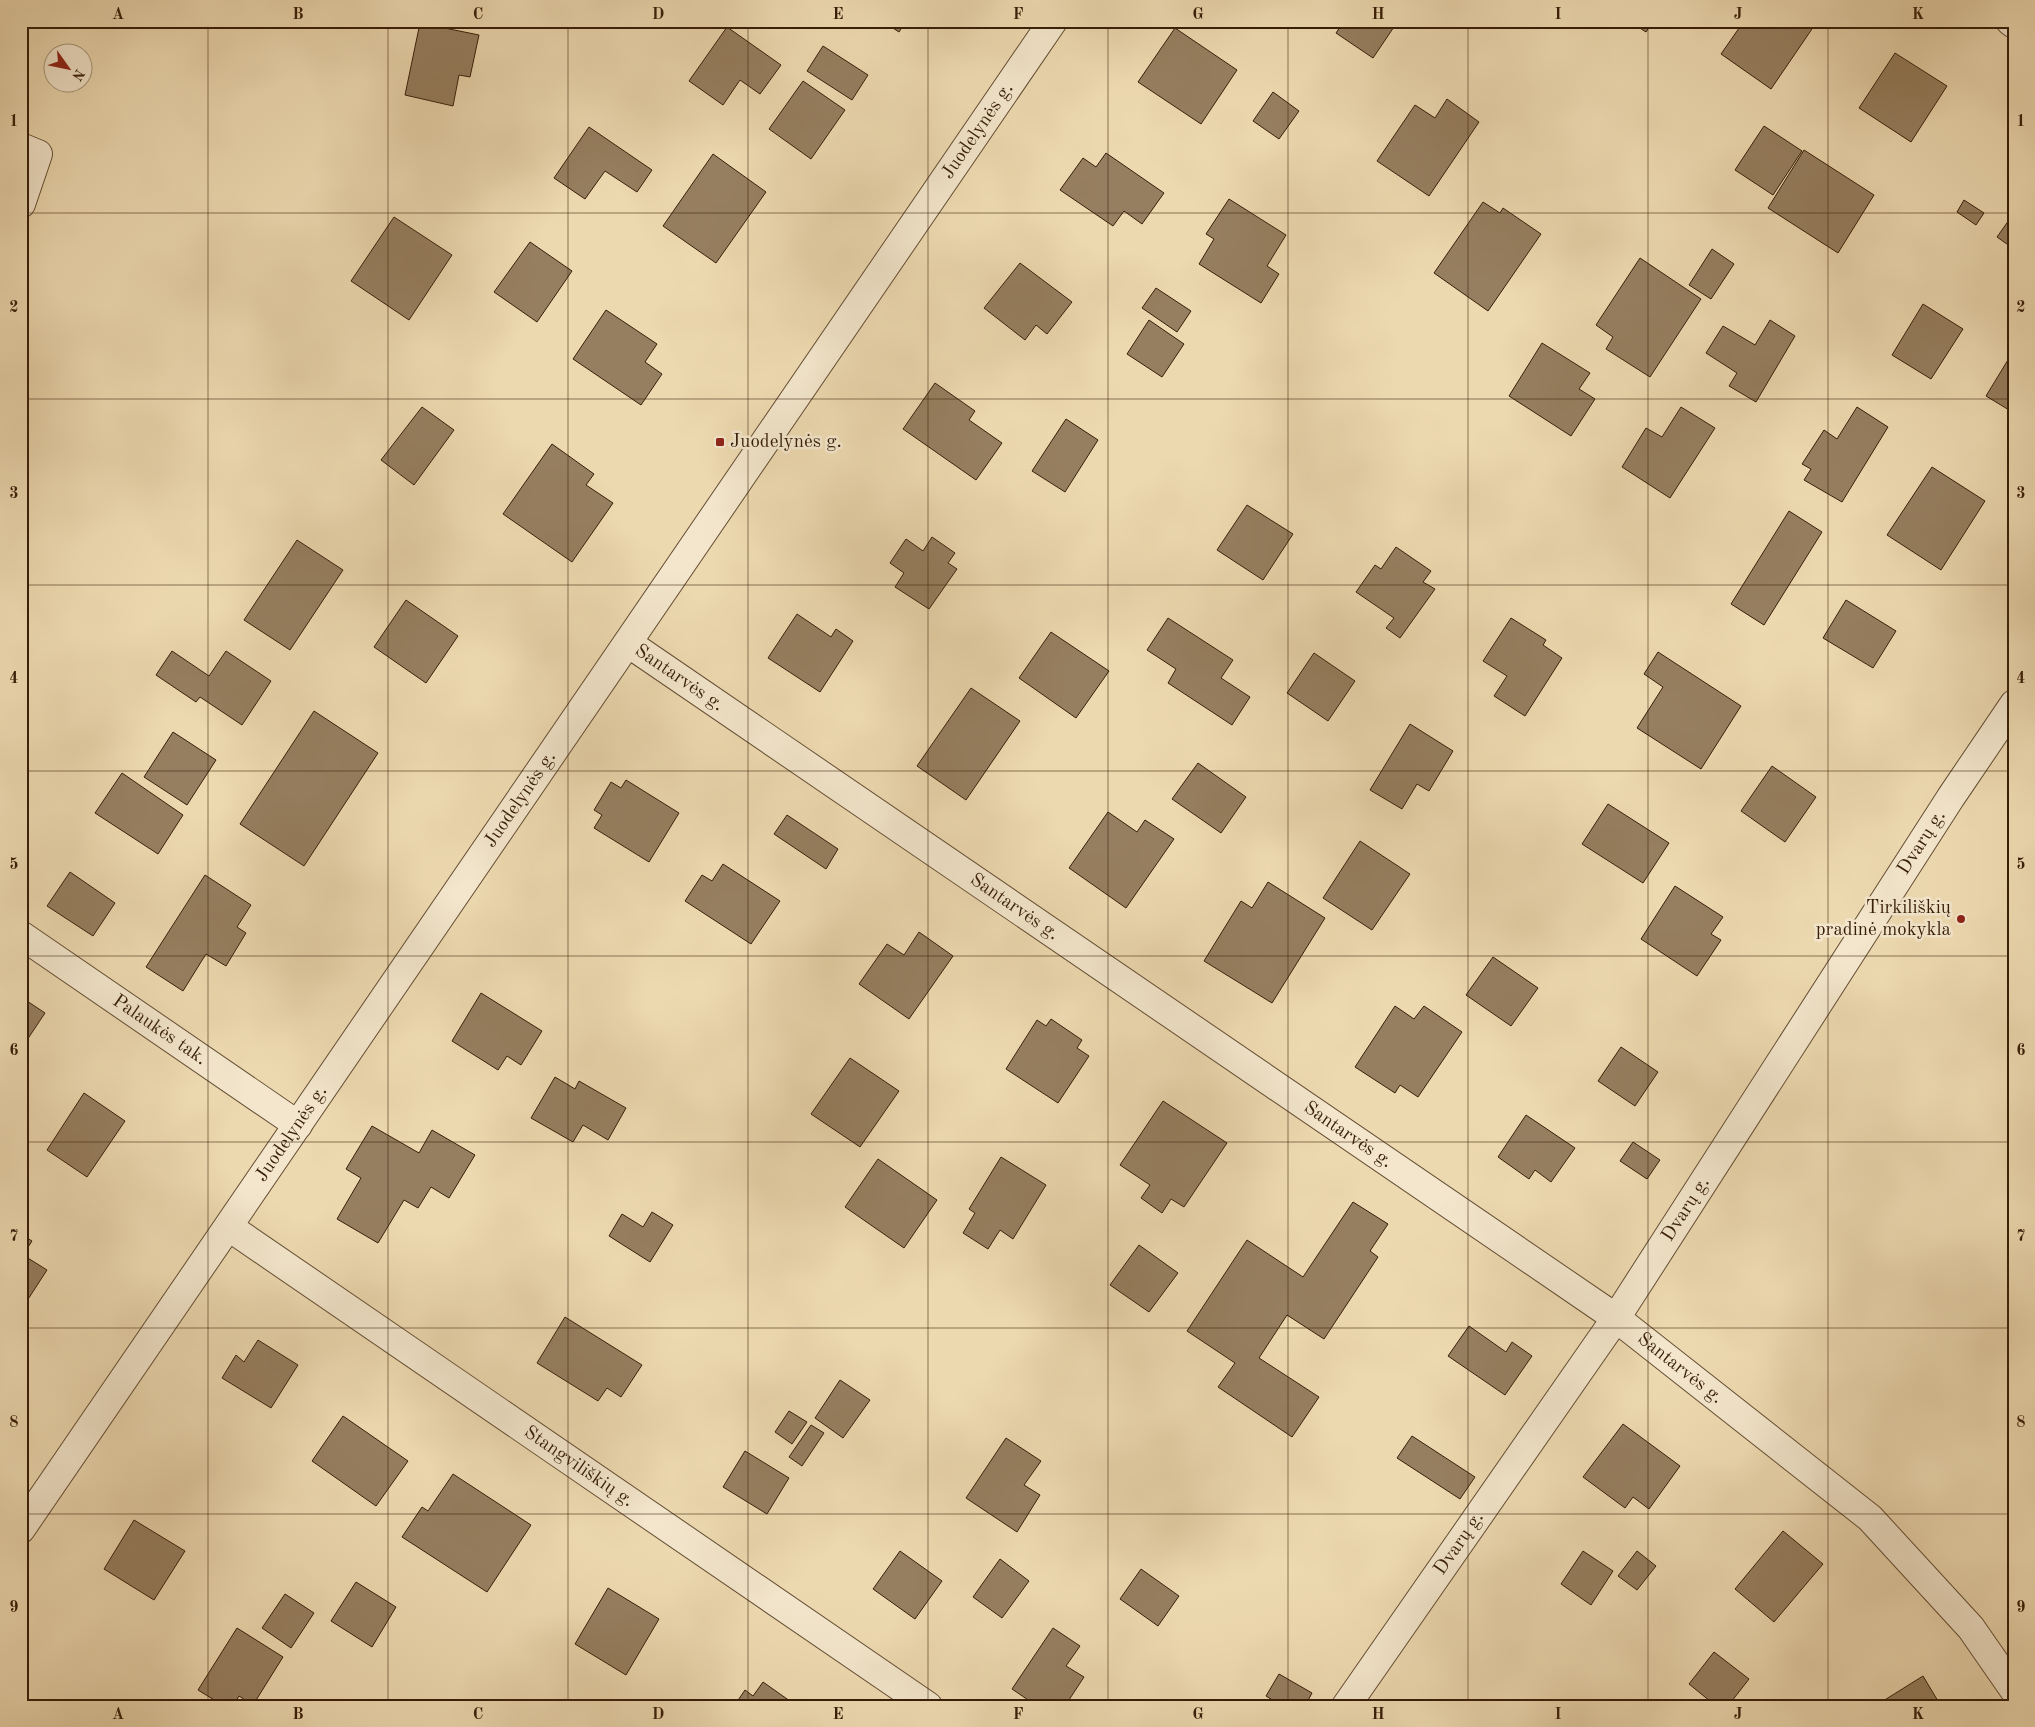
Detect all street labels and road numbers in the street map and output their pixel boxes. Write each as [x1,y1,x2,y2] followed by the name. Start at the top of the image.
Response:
[938,79,1017,183] street label: Juodelynės g.
[631,641,727,715] street label: Santarvės g.
[481,748,560,851] street label: Juodelynės g.
[1894,807,1949,878] street label: Dvarų g.
[967,870,1062,944] street label: Santarvės g.
[109,991,210,1069] street label: Palaukės tak.
[252,1082,331,1185] street label: Juodelynės g.
[1300,1098,1396,1172] street label: Santarvės g.
[1658,1174,1714,1245] street label: Dvarų g.
[1634,1329,1726,1408] street label: Santarvės g.
[521,1423,637,1511] street label: Stangviliškių g.
[1431,1508,1488,1579] street label: Dvarų g.

